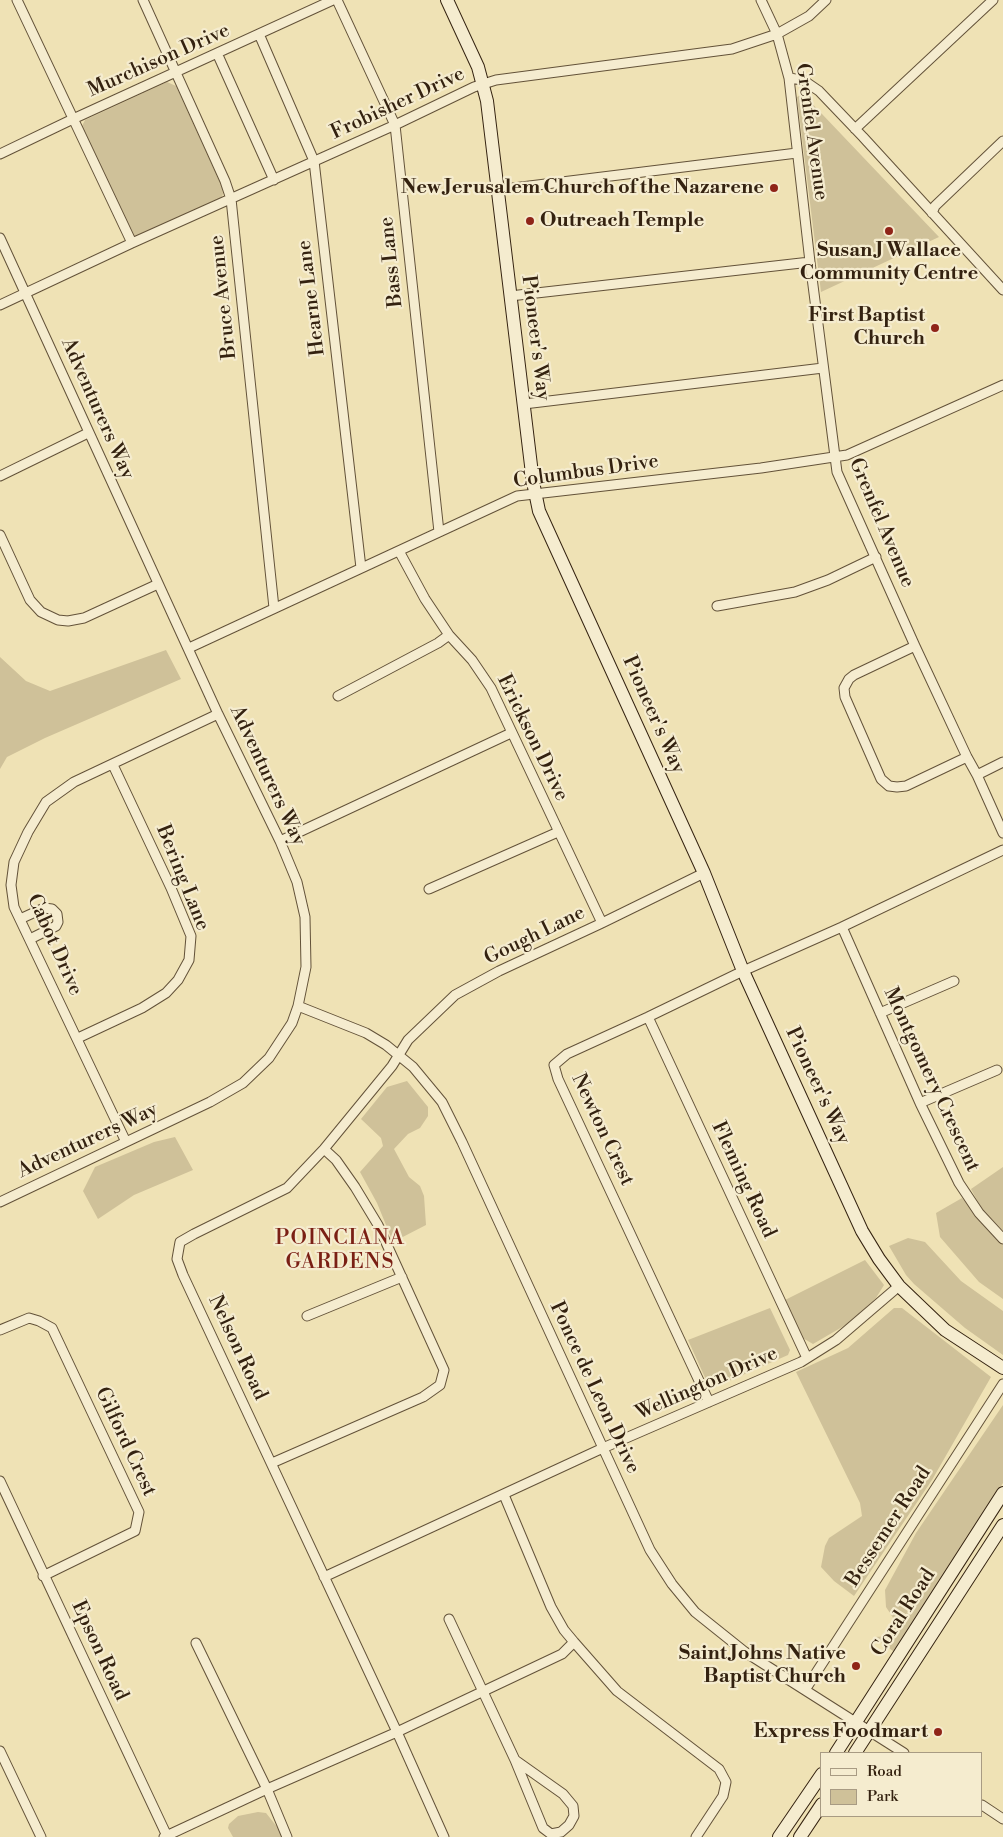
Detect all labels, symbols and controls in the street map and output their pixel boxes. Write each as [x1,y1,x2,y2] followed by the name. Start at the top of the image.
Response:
[84,19,234,103] street label: Murchison Drive
[327,62,469,146] street label: Frobisher Drive
[790,62,832,202] street label: Grenfel Avenue
[401,176,764,200] place label: New Jerusalem Church of the Nazarene
[768,182,780,194] marker: New Jerusalem Church of the Nazarene
[540,209,704,233] place label: Outreach Temple
[375,215,409,309] street label: Bass Lane
[524,215,536,227] marker: Outreach Temple
[883,225,895,237] marker: Susan J Wallace Community Centre
[206,234,242,360] street label: Bruce Avenue
[293,239,331,357] street label: Hearne Lane
[800,239,978,286] place label: Susan J Wallace Community Centre
[515,274,555,402] street label: Pioneer's Way
[808,304,925,351] place label: First Baptist Church
[929,322,941,334] marker: First Baptist Church
[55,335,139,483] street label: Adventurers Way
[512,450,660,494] street label: Columbus Drive
[843,455,919,591] street label: Grenfel Avenue
[616,652,690,778] street label: Pioneer's Way
[491,671,573,805] street label: Erickson Drive
[224,702,310,850] street label: Adventurers Way
[150,822,214,934] street label: Bering Lane
[21,891,87,999] street label: Cabot Drive
[481,901,589,971] street label: Gough Lane
[878,984,984,1176] street label: Montgomery Crescent
[779,1024,855,1148] street label: Pioneer's Way
[566,1070,638,1190] street label: Newton Crest
[14,1098,162,1184] street label: Adventurers Way
[705,1118,781,1242] street label: Fleming Road
[274,1226,406,1276] district label: POINCIANA GARDENS
[202,1292,272,1404] street label: Nelson Road
[544,1298,644,1478] street label: Ponce de Leon Drive
[632,1342,782,1426] street label: Wellington Drive
[89,1384,161,1500] street label: Gilford Crest
[841,1462,937,1592] street label: Bessemer Road
[867,1564,941,1662] street label: Coral Road
[65,1597,133,1705] street label: Epson Road
[679,1642,846,1689] place label: Saint Johns Native Baptist Church
[850,1660,862,1672] marker: Saint Johns Native Baptist Church
[753,1720,928,1744] place label: Express Foodmart
[932,1726,944,1738] marker: Express Foodmart
[820,1752,983,1817] legend
[867,1762,902,1781] text: Road
[867,1787,898,1806] text: Park

